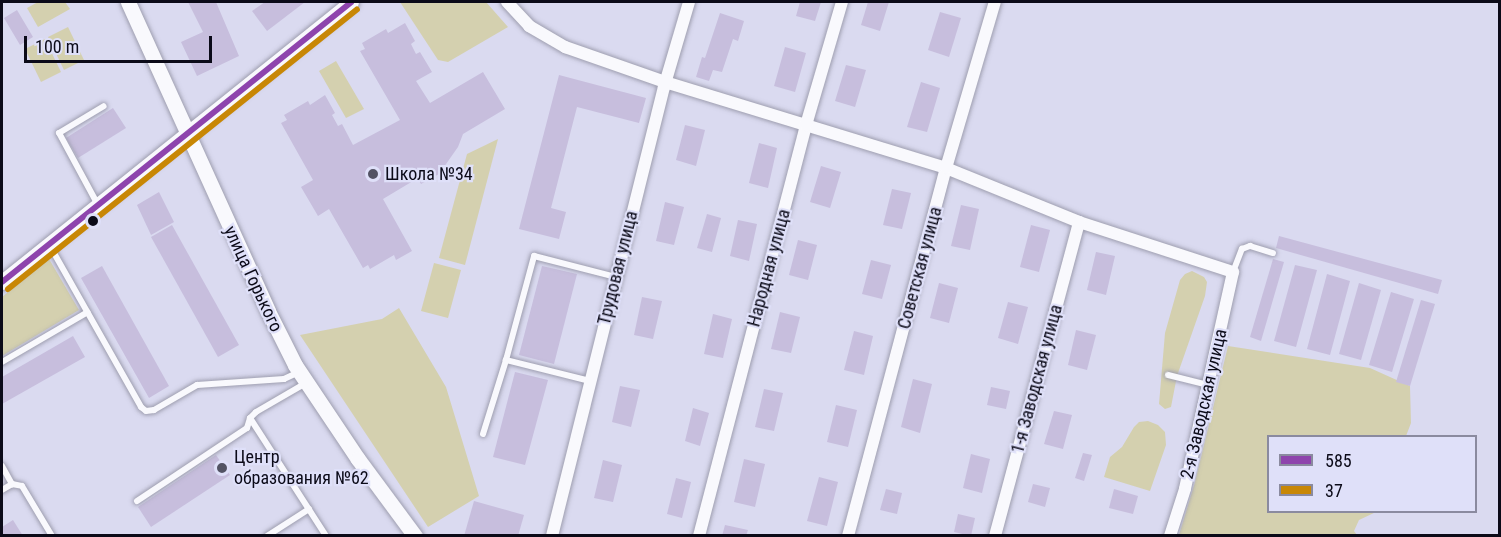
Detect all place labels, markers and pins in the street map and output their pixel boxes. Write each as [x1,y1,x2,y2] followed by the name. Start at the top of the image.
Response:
[385,163,473,185] place label: Школа №34
[366,167,380,181] marker: Школа №34
[87,215,99,227] unlabelled marker
[234,447,369,490] place label: Центр образования №62
[215,461,229,475] marker: Центр образования №62

